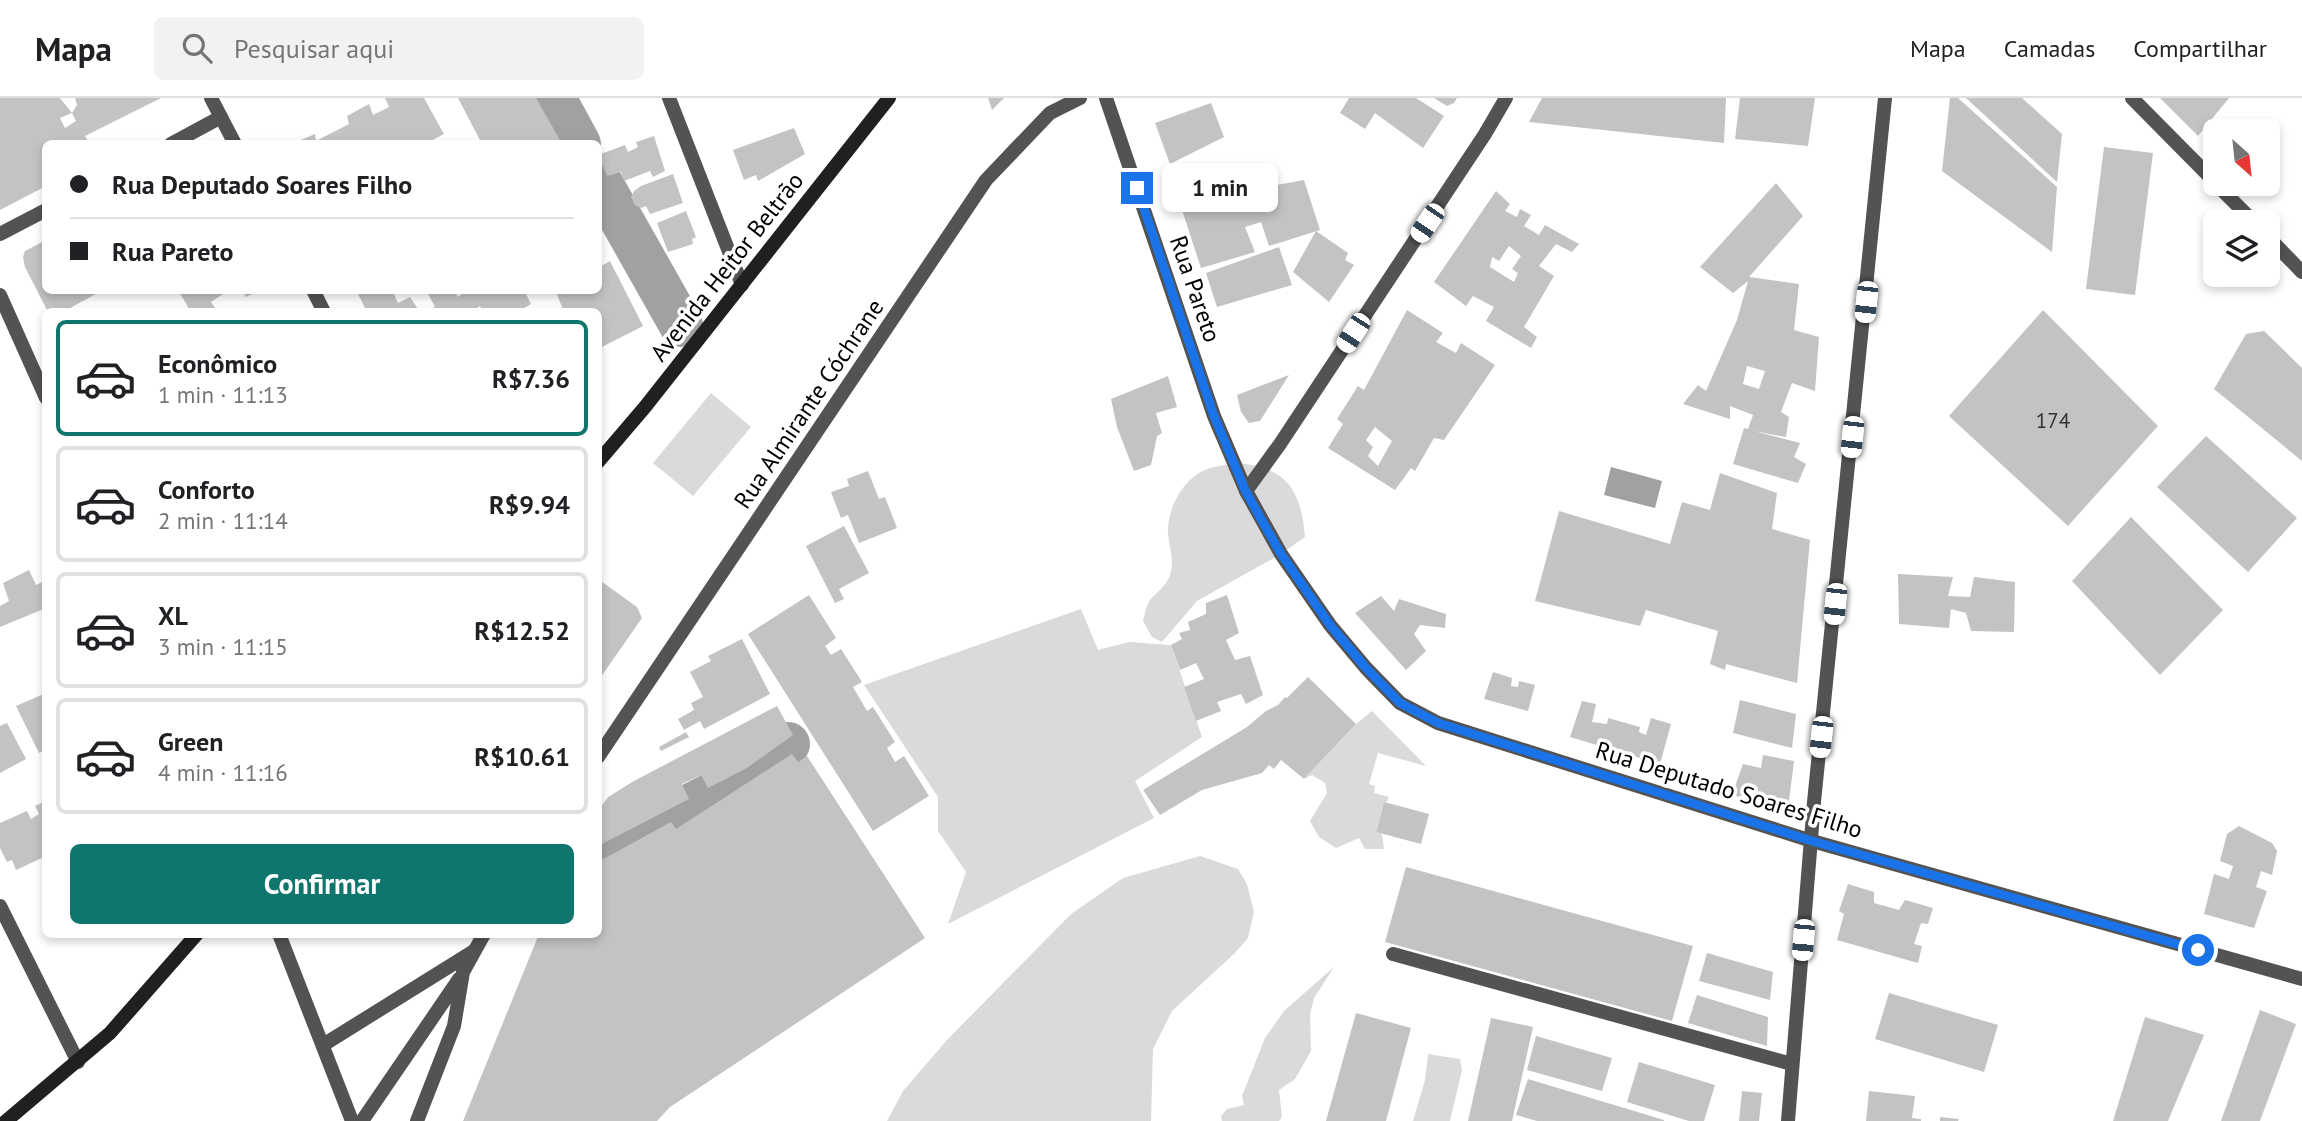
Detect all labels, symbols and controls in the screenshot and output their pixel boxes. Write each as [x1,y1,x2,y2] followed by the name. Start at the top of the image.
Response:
[154,17,644,80] search box
[35,27,112,70] text: Mapa
[178,29,216,67] icon: search
[234,32,394,65] text: Pesquisar aqui
[1910,33,1966,64] text: Mapa
[2004,33,2095,64] text: Camadas
[2133,33,2267,64] text: Compartilhar
[2203,119,2280,196] north arrow
[2203,119,2280,287] map controls
[1162,164,1277,212] callout: 1 min
[643,166,810,368] street label: Avenida Heitor Beltrão
[112,168,412,201] text: Rua Deputado Soares Filho
[1121,172,1153,204] route end
[1192,173,1248,202] text: 1 min
[1407,200,1448,246] car
[2203,210,2280,287] button: layers
[1163,231,1228,346] street label: Rua Pareto
[112,235,233,268] text: Rua Pareto
[1854,280,1879,324] car
[727,293,890,514] street label: Rua Almirante Cóchrane
[1333,310,1374,356] car
[74,347,137,410] icon: car
[158,347,277,380] text: Econômico
[492,362,570,395] text: R$7.36
[158,380,288,409] text: 1 min · 11:13
[2036,407,2070,434] house number: 174
[1840,415,1865,459] car
[74,473,137,536] icon: car
[158,473,255,506] text: Conforto
[489,488,570,521] text: R$9.94
[158,506,288,535] text: 2 min · 11:14
[1823,582,1848,626] car
[74,599,137,662] icon: car
[158,599,188,632] text: XL
[474,614,570,647] text: R$12.52
[158,632,288,661] text: 3 min · 11:15
[1809,715,1834,759] car
[74,725,137,788] icon: car
[158,725,223,758] text: Green
[1592,734,1866,845] street label: Rua Deputado Soares Filho
[474,740,570,773] text: R$10.61
[158,758,288,787] text: 4 min · 11:16
[70,844,574,924] button: Confirmar
[1791,918,1816,962] car
[2182,934,2214,966] route start

